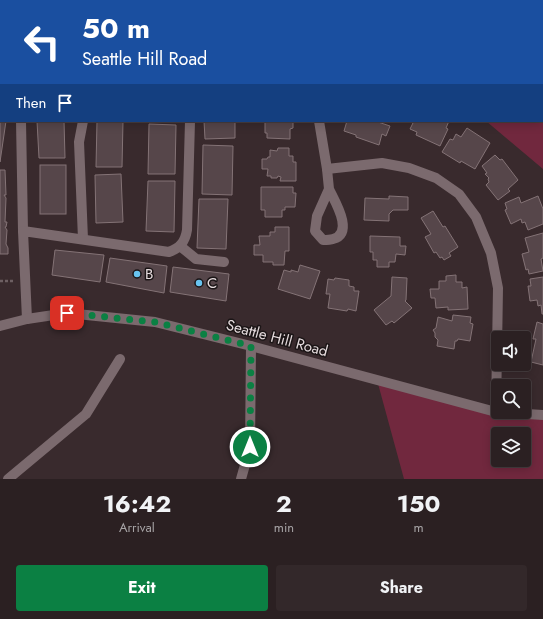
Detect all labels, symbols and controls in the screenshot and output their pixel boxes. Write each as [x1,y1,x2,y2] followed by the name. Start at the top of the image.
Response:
[82,8,150,49] text: 50 m
[16,16,68,68] icon: left
[82,46,207,72] text: Seattle Hill Road
[16,92,46,114] text: Then
[54,92,76,114] icon: arrive
[145,263,153,285] place label: B
[132,269,142,279] marker: B
[207,272,217,294] place label: C
[194,278,204,288] marker: C
[50,296,84,330] pin
[56,302,78,324] icon: arrive
[224,314,330,362] street label: Seattle Hill Road
[491,331,531,467] map controls
[491,331,531,371] button: sound
[491,379,531,419] button: search
[229,426,271,468] position arrow
[491,427,531,467] button: layers
[103,486,171,521] text: 16:42
[276,486,292,521] text: 2
[397,486,440,521] text: 150
[119,518,155,537] text: Arrival
[274,518,294,537] text: min
[413,518,424,537] text: m
[16,565,268,611] button: Exit
[276,565,527,611] button: Share

